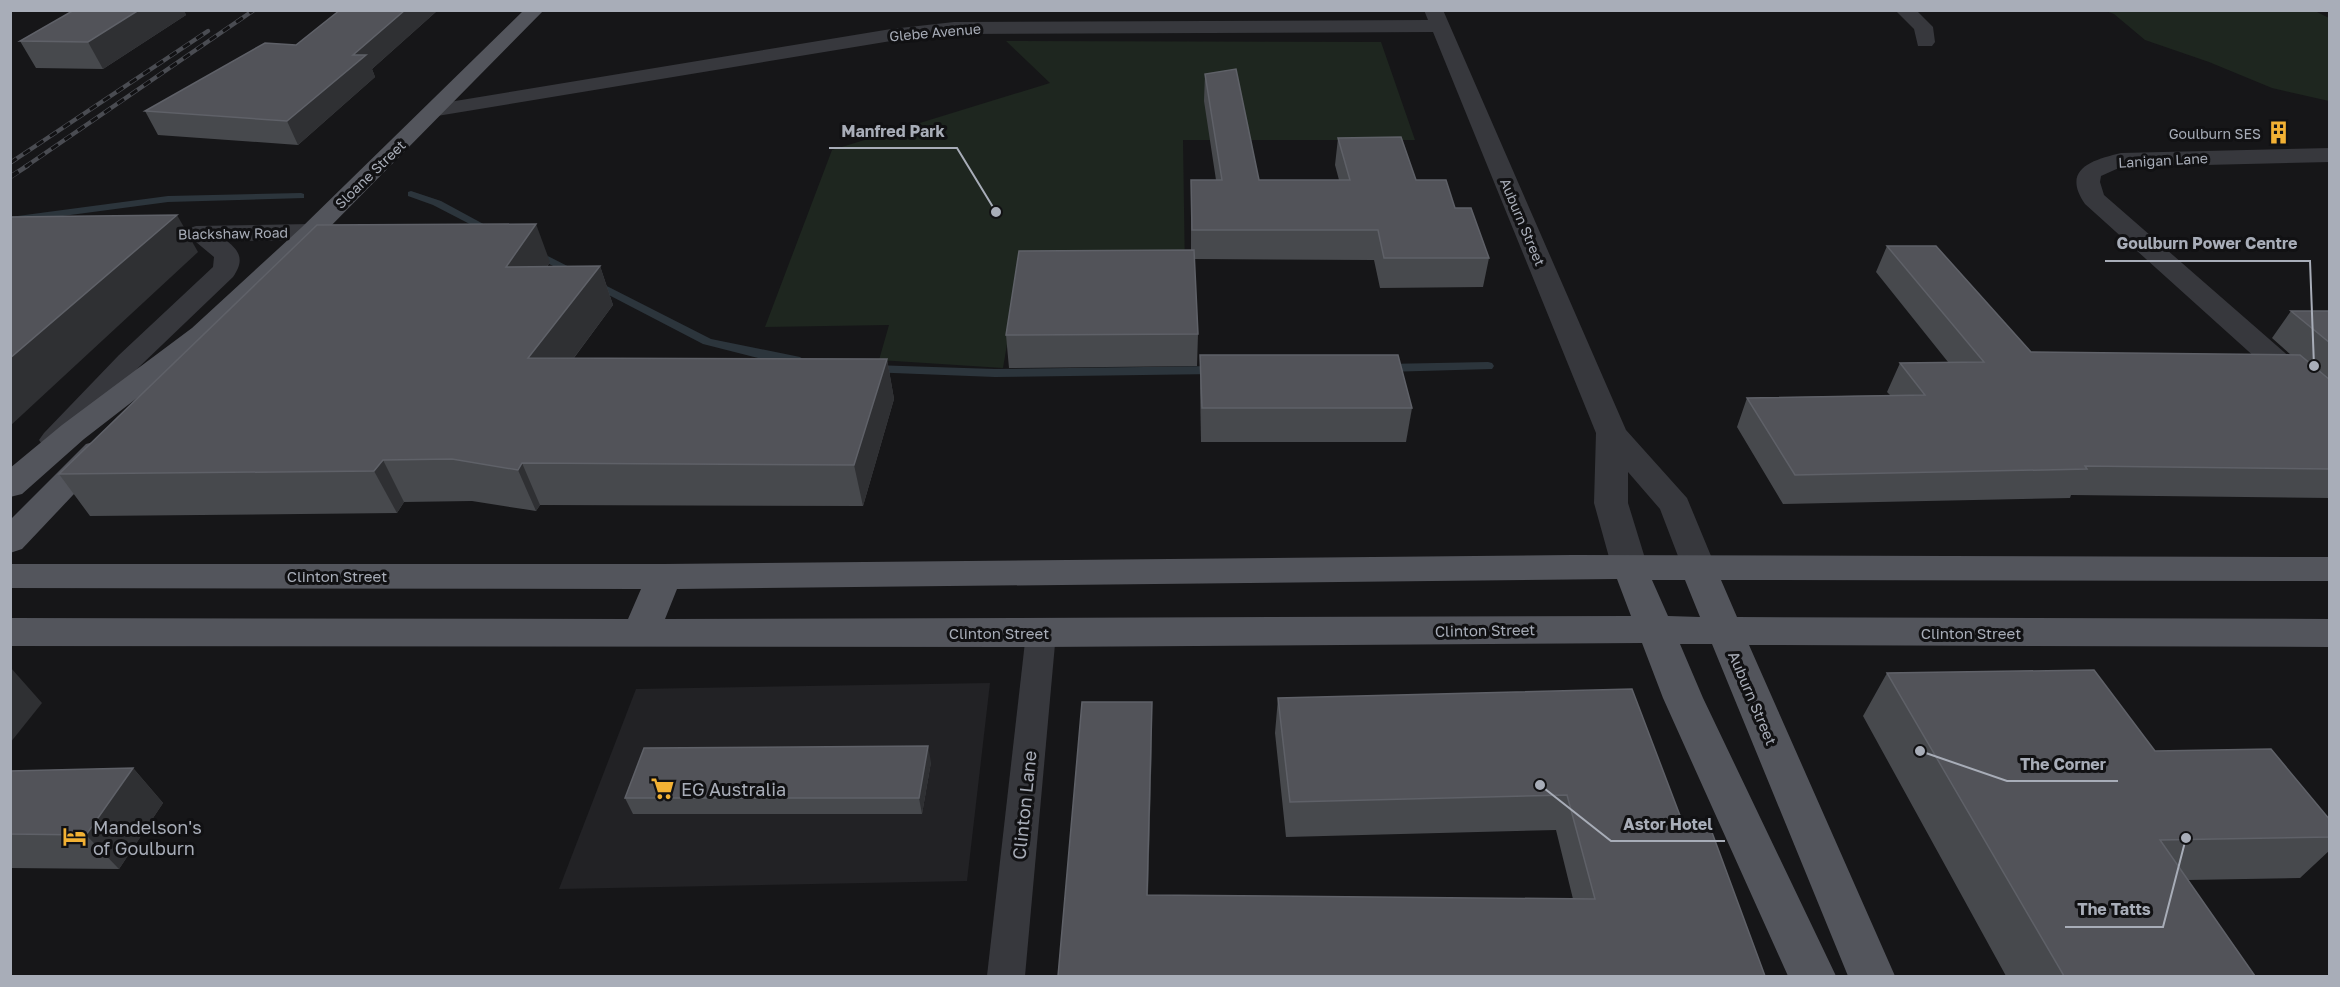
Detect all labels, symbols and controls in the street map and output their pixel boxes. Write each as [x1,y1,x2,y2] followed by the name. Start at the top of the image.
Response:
[888,20,982,44] street label: Glebe Avenue
[829,114,957,148] callout: Manfred Park
[2266,120,2292,146] building icon: Goulburn SES
[841,121,946,141] text: Manfred Park
[2169,125,2261,142] place label: Goulburn SES
[331,136,409,212] street label: Sloane Street
[2118,149,2208,171] street label: Lanigan Lane
[1497,176,1549,268] street label: Auburn Street
[178,224,288,242] street label: Blackshaw Road
[2105,227,2310,261] callout: Goulburn Power Centre
[2117,233,2297,253] text: Goulburn Power Centre
[287,567,387,585] street label: Clinton Street
[1435,620,1535,640] street label: Clinton Street
[949,624,1049,642] street label: Clinton Street
[1921,624,2021,642] street label: Clinton Street
[1725,648,1781,748] street label: Auburn Street
[2007,747,2118,781] callout: The Corner
[1007,749,1041,861] street label: Clinton Lane
[2020,754,2106,774] text: The Corner
[650,776,676,802] supermarket icon: EG Australia
[681,778,786,800] place label: EG Australia
[1611,807,1725,841] callout: Astor Hotel
[1623,814,1713,834] text: Astor Hotel
[93,816,202,859] place label: Mandelson's of Goulburn
[62,824,88,850] hotel icon: Mandelson's of Goulburn
[2065,893,2163,927] callout: The Tatts
[2077,899,2151,919] text: The Tatts

